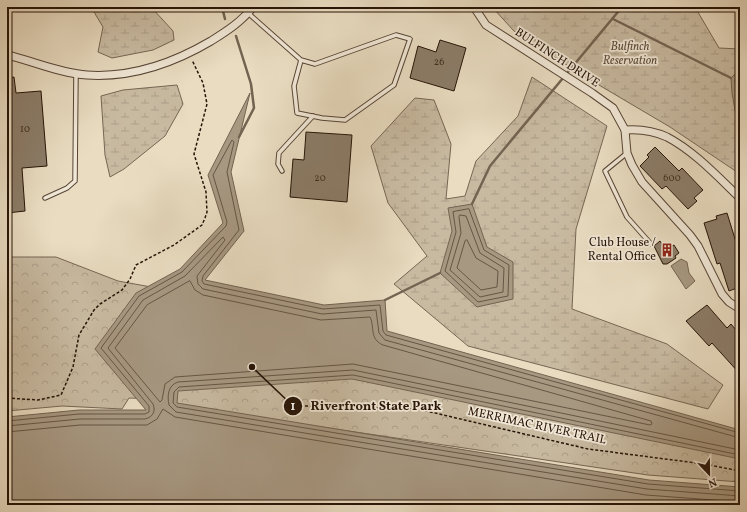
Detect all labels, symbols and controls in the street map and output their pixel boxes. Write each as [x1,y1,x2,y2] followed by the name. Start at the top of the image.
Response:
[511,25,603,91] street label: BULFINCH DRIVE
[603,39,657,69] park label: Bulfinch Reservation
[434,55,444,69] house number: 26
[20,122,30,136] house number: 10
[314,171,326,185] house number: 20
[663,171,681,185] house number: 600
[588,235,657,265] place label: Club House / Rental Office
[659,242,675,258] building icon: Club House / Rental Office
[283,393,450,418] callout: Riverfront State Park
[311,398,442,416] text: Riverfront State Park
[291,399,296,415] text: 1
[466,404,608,449] street label: MERRIMAC RIVER TRAIL
[689,454,729,494] north arrow
[706,473,719,490] text: N

